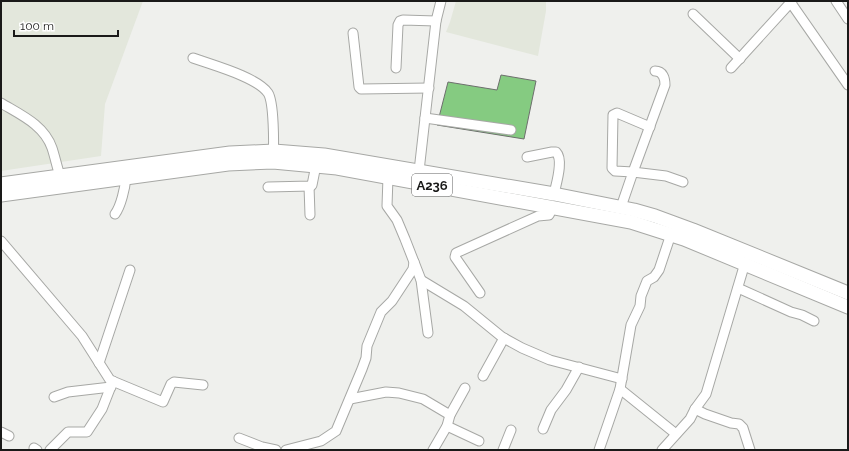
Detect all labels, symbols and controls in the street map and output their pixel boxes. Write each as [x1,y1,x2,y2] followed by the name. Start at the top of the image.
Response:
[14,12,118,38] scale bar
[20,19,54,33] text: 100 m
[412,174,452,196] road number: A236

